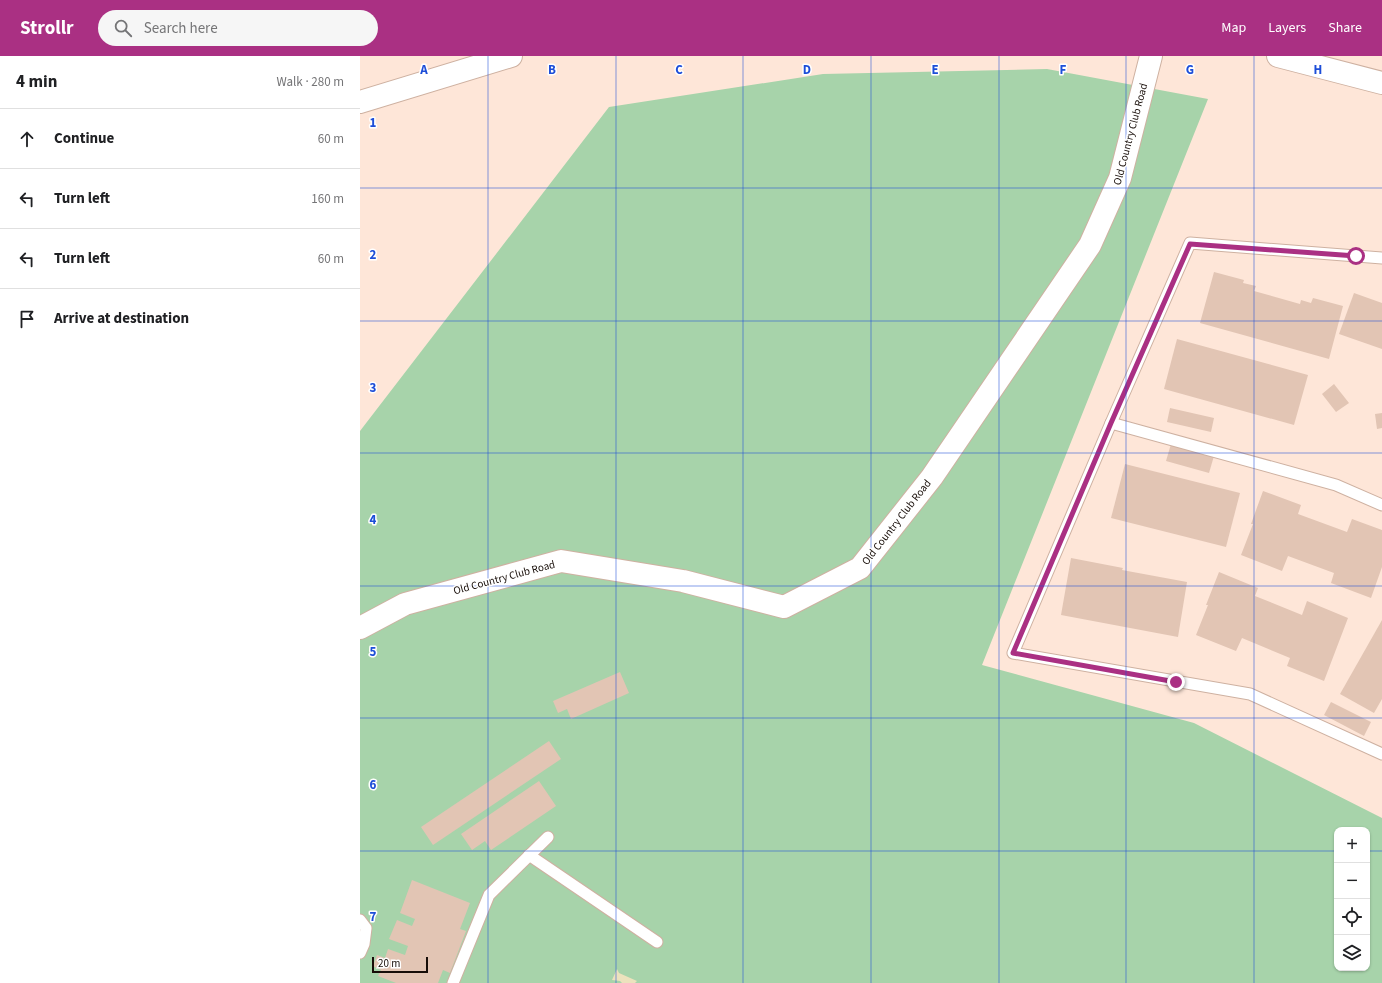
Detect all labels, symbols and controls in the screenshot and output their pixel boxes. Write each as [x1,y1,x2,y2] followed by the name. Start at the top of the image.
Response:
[98,10,378,46] search box
[20,15,74,42] text: Strollr
[112,17,134,39] icon: search
[144,18,218,39] text: Search here
[1221,18,1246,38] text: Map
[1268,18,1306,38] text: Layers
[1328,18,1362,38] text: Share
[419,61,428,79] text: A
[548,61,556,79] text: B
[675,61,683,79] text: C
[803,61,811,79] text: D
[931,61,939,79] text: E
[1060,61,1067,79] text: F
[1186,61,1194,79] text: G
[1314,61,1322,79] text: H
[16,70,57,94] text: 4 min
[276,73,344,91] text: Walk · 280 m
[1110,82,1151,187] street label: Old Country Club Road
[370,114,377,132] text: 1
[16,128,38,150] icon: ahead
[54,128,114,149] text: Continue
[318,130,344,148] text: 60 m
[16,188,38,210] icon: left
[54,188,110,209] text: Turn left
[311,190,344,208] text: 160 m
[370,246,377,264] text: 2
[1347,247,1365,265] route start
[16,248,38,270] icon: left
[54,248,110,269] text: Turn left
[318,250,344,268] text: 60 m
[16,308,38,330] icon: arrive
[54,308,189,329] text: Arrive at destination
[370,379,377,397] text: 3
[858,476,935,568] street label: Old Country Club Road
[370,511,377,529] text: 4
[452,557,557,598] street label: Old Country Club Road
[370,643,377,661] text: 5
[1167,673,1185,691] route end
[370,776,377,794] text: 6
[1334,827,1370,971] map controls
[1334,827,1370,863] button: +
[1334,863,1370,899] button: −
[1334,899,1370,935] button: locate
[370,908,377,926] text: 7
[1334,935,1370,971] button: layers
[372,955,428,974] scale bar
[378,956,400,971] text: 20 m

